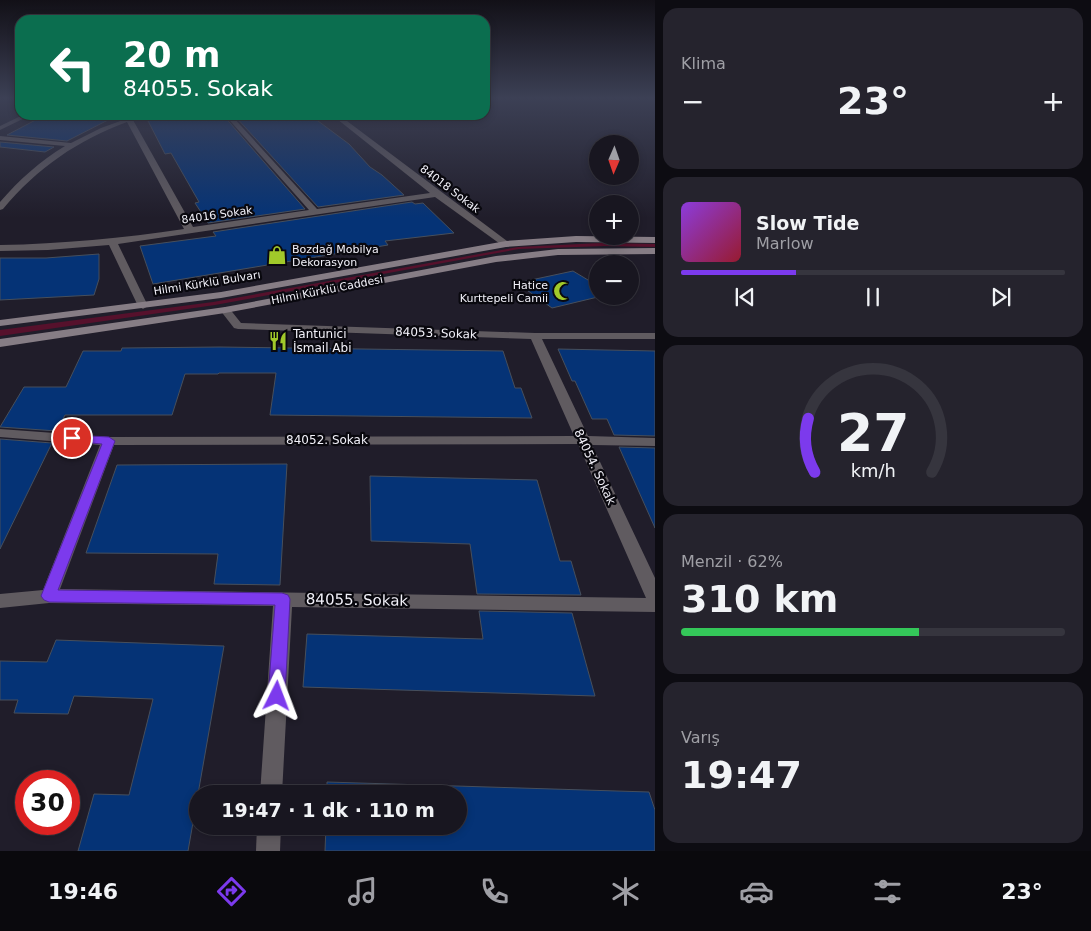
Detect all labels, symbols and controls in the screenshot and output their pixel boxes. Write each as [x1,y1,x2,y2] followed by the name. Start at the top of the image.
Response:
[40,35,105,100] icon: left
[123,35,220,75] text: 20 m
[681,54,726,73] text: Klima
[123,76,273,101] text: 84055. Sokak
[837,79,909,123] text: 23°
[681,85,704,118] text: −
[1042,85,1065,118] text: +
[589,135,639,185] north arrow
[589,135,639,305] map controls
[418,162,483,216] street label: 84018 Sokak
[589,195,639,245] button: +
[181,204,254,226] street label: 84016 Sokak
[756,212,859,234] text: Slow Tide
[756,234,814,253] text: Marlow
[292,243,379,269] place label: Bozdağ Mobilya Dekorasyon
[266,244,288,266] shop icon: Bozdağ Mobilya Dekorasyon
[589,255,639,305] button: −
[153,268,261,298] street label: Hilmi Kürklü Bulvarı
[270,273,384,307] street label: Hilmi Kürklü Caddesi
[460,279,548,305] place label: Hatice Kurttepeli Camii
[552,280,574,302] mosque icon: Hatice Kurttepeli Camii
[731,283,759,311] icon: previous
[859,283,887,311] icon: pause
[987,283,1015,311] icon: next
[395,325,477,341] street label: 84053. Sokak
[292,327,351,355] place label: Tantunici İsmail Abi
[267,330,289,352] restaurant icon: Tantunici İsmail Abi
[837,403,909,463] text: 27
[51,417,93,459] pin
[58,424,86,452] icon: arrive
[571,427,619,507] street label: 84054. Sokak
[286,433,368,447] street label: 84052. Sokak
[850,460,896,481] text: km/h
[681,552,783,571] text: Menzil · 62%
[681,577,838,621] text: 310 km
[306,590,409,610] street label: 84055. Sokak
[250,669,302,721] position arrow
[681,728,720,747] text: Varış
[681,753,802,797] text: 19:47
[15,770,80,835] speed limit sign: 30
[221,799,435,821] text: 19:47 · 1 dk · 110 m
[214,874,249,909] icon: directions
[345,874,380,909] icon: music
[477,874,512,909] icon: phone
[608,874,643,909] icon: climate
[739,874,774,909] icon: car
[870,874,905,909] icon: filters
[48,879,118,904] text: 19:46
[1001,879,1043,904] text: 23°

